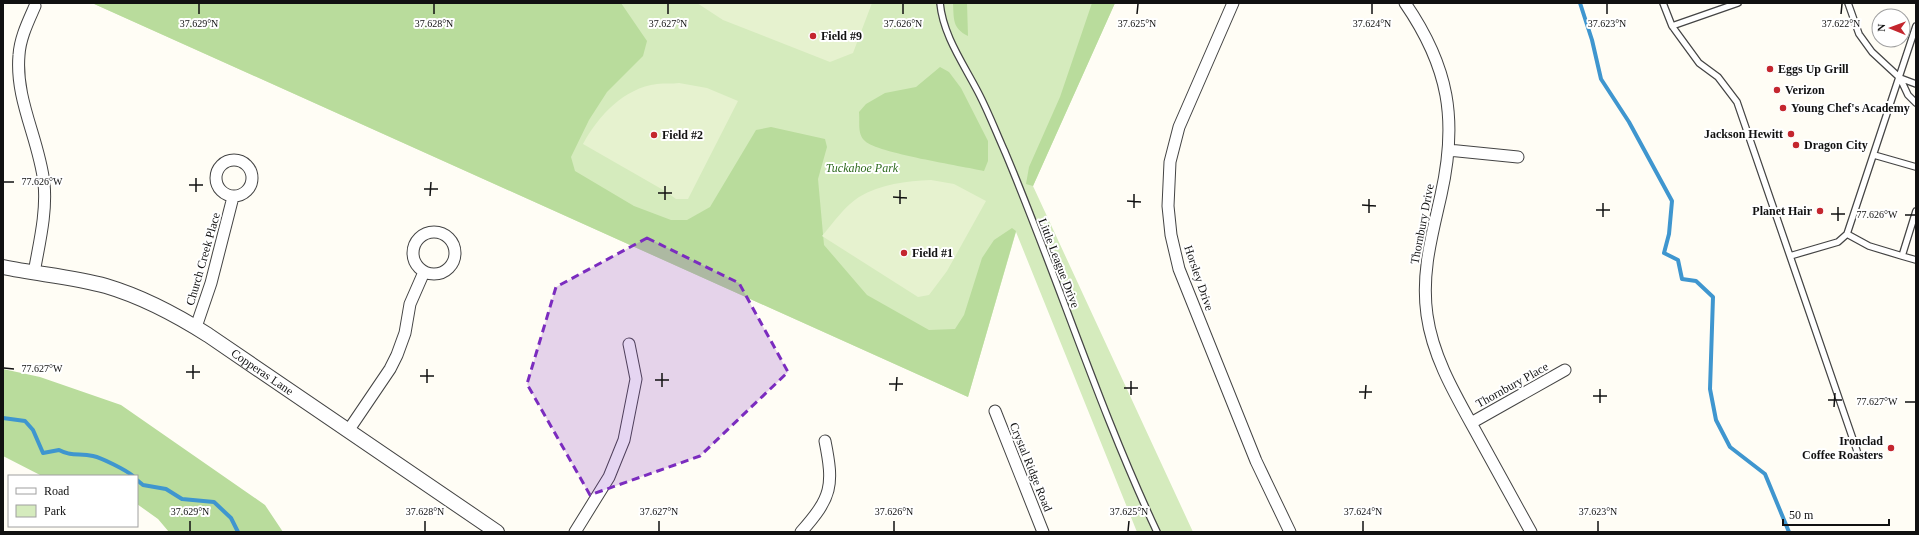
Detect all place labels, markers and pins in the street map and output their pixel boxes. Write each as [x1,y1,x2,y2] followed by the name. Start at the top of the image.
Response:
[821,29,862,43] place label: Field #9
[808,31,818,41] marker: Field #9
[1778,62,1849,76] place label: Eggs Up Grill
[1765,64,1775,74] marker: Eggs Up Grill
[1785,83,1825,97] place label: Verizon
[1772,85,1782,95] marker: Verizon
[1791,101,1910,115] place label: Young Chef's Academy
[1778,103,1788,113] marker: Young Chef's Academy
[1704,127,1783,141] place label: Jackson Hewitt
[662,128,703,142] place label: Field #2
[1786,129,1796,139] marker: Jackson Hewitt
[649,130,659,140] marker: Field #2
[1804,138,1868,152] place label: Dragon City
[1791,140,1801,150] marker: Dragon City
[1752,204,1813,218] place label: Planet Hair
[1815,206,1825,216] marker: Planet Hair
[912,246,953,260] place label: Field #1
[899,248,909,258] marker: Field #1
[1802,434,1883,462] place label: Ironclad Coffee Roasters
[1886,443,1896,453] marker: Ironclad Coffee Roasters

